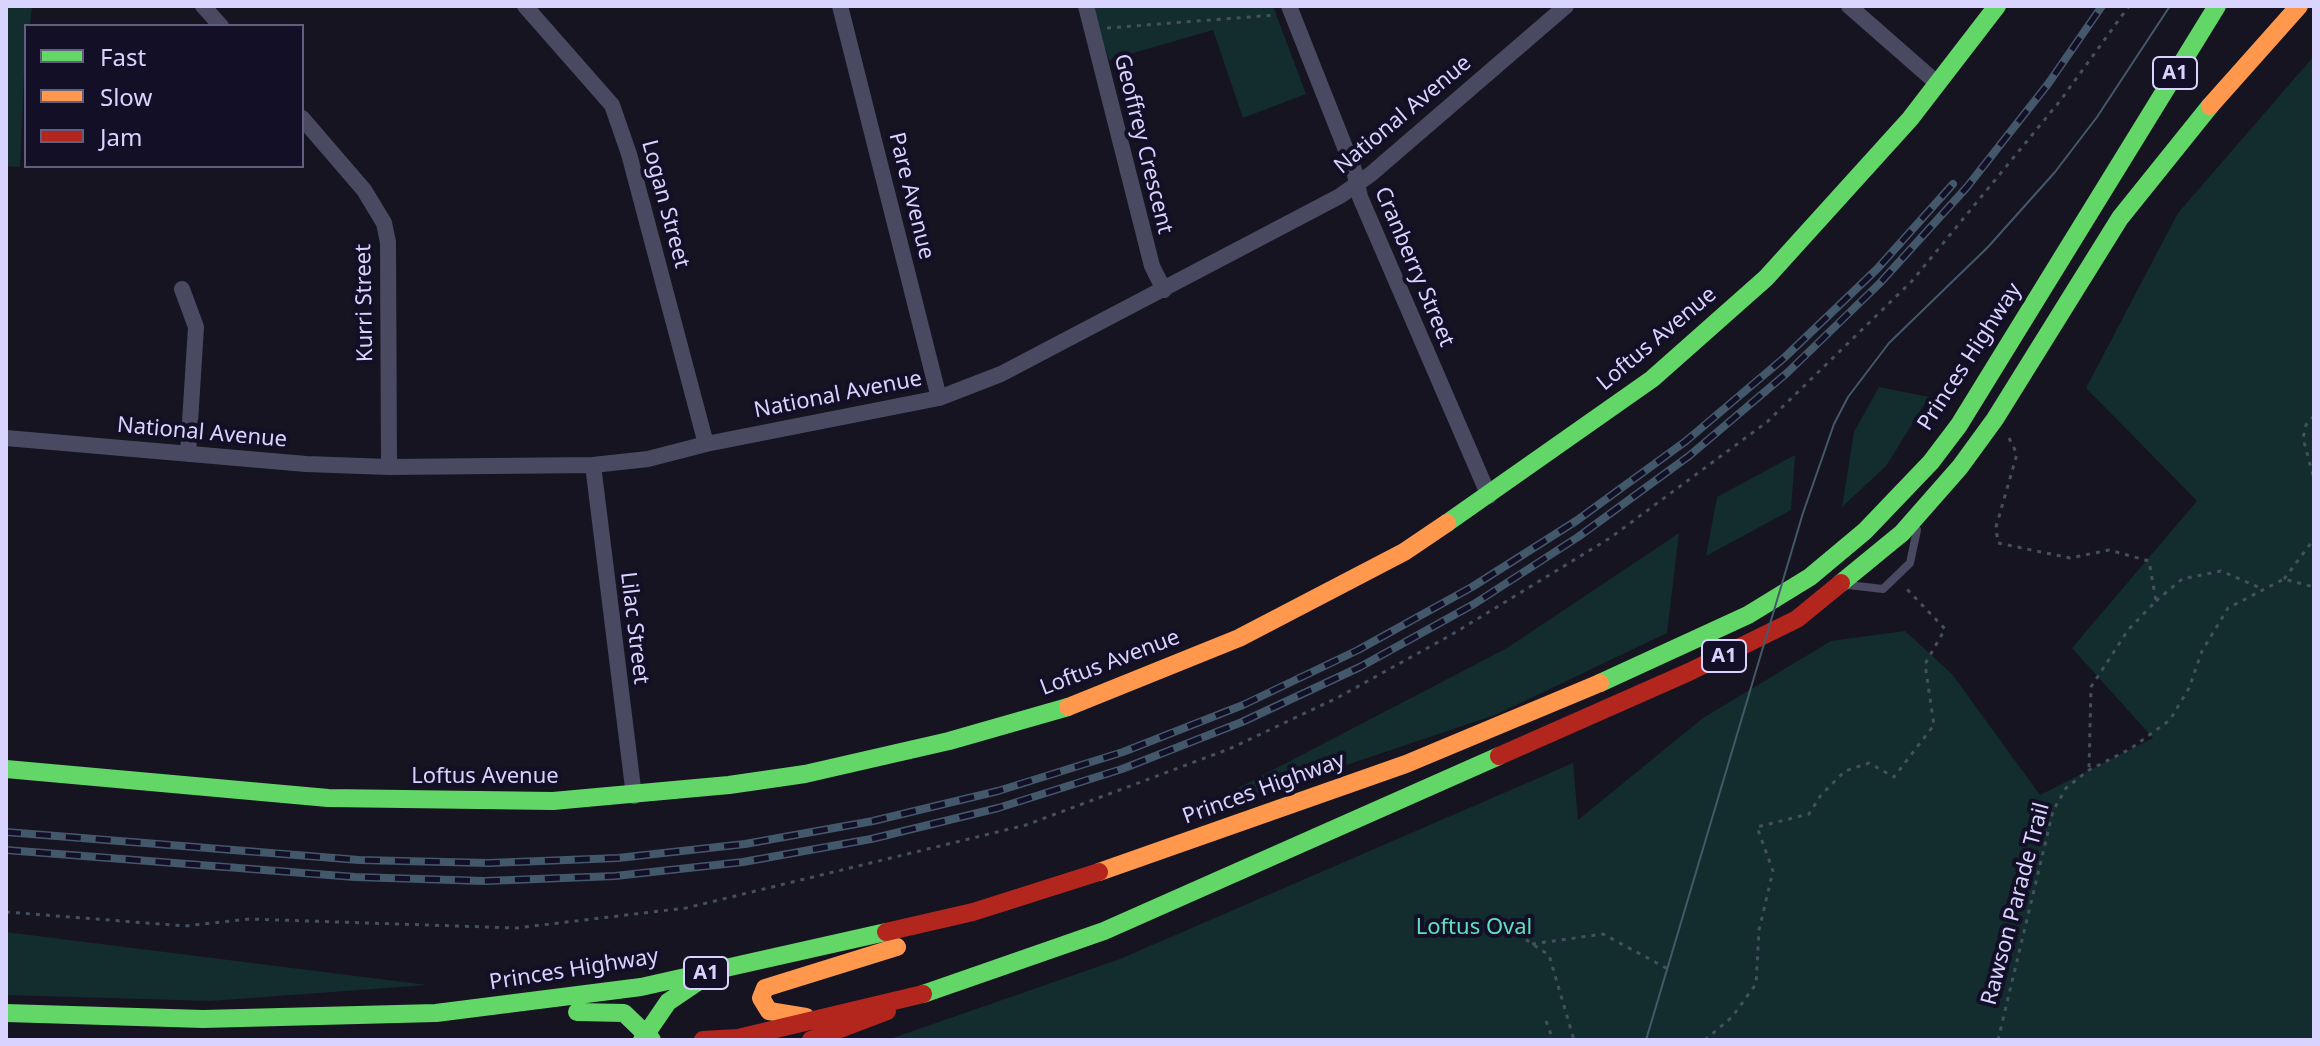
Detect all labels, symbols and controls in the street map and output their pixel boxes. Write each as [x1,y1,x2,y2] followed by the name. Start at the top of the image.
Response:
[24,24,304,168] legend
[100,40,146,73] text: Fast
[1329,50,1477,180] street label: National Avenue
[1108,51,1178,237] street label: Geoffrey Crescent
[2153,57,2197,89] road number: A1
[100,80,152,113] text: Slow
[100,120,142,153] text: Jam
[883,130,939,262] street label: Pare Avenue
[635,137,695,271] street label: Logan Street
[1368,183,1460,351] street label: Cranberry Street
[351,244,379,362] street label: Kurri Street
[1912,278,2028,436] street label: Princes Highway
[1592,282,1722,396] street label: Loftus Avenue
[752,366,924,424] street label: National Avenue
[116,412,288,454] street label: National Avenue
[614,570,654,686] street label: Lilac Street
[1036,624,1184,702] street label: Loftus Avenue
[1702,640,1746,672] road number: A1
[1179,747,1349,831] street label: Princes Highway
[411,764,559,790] street label: Loftus Avenue
[1976,800,2056,1008] street label: Rawson Parade Trail
[1416,915,1532,941] park label: Loftus Oval
[488,944,660,996] street label: Princes Highway
[684,957,728,989] road number: A1

